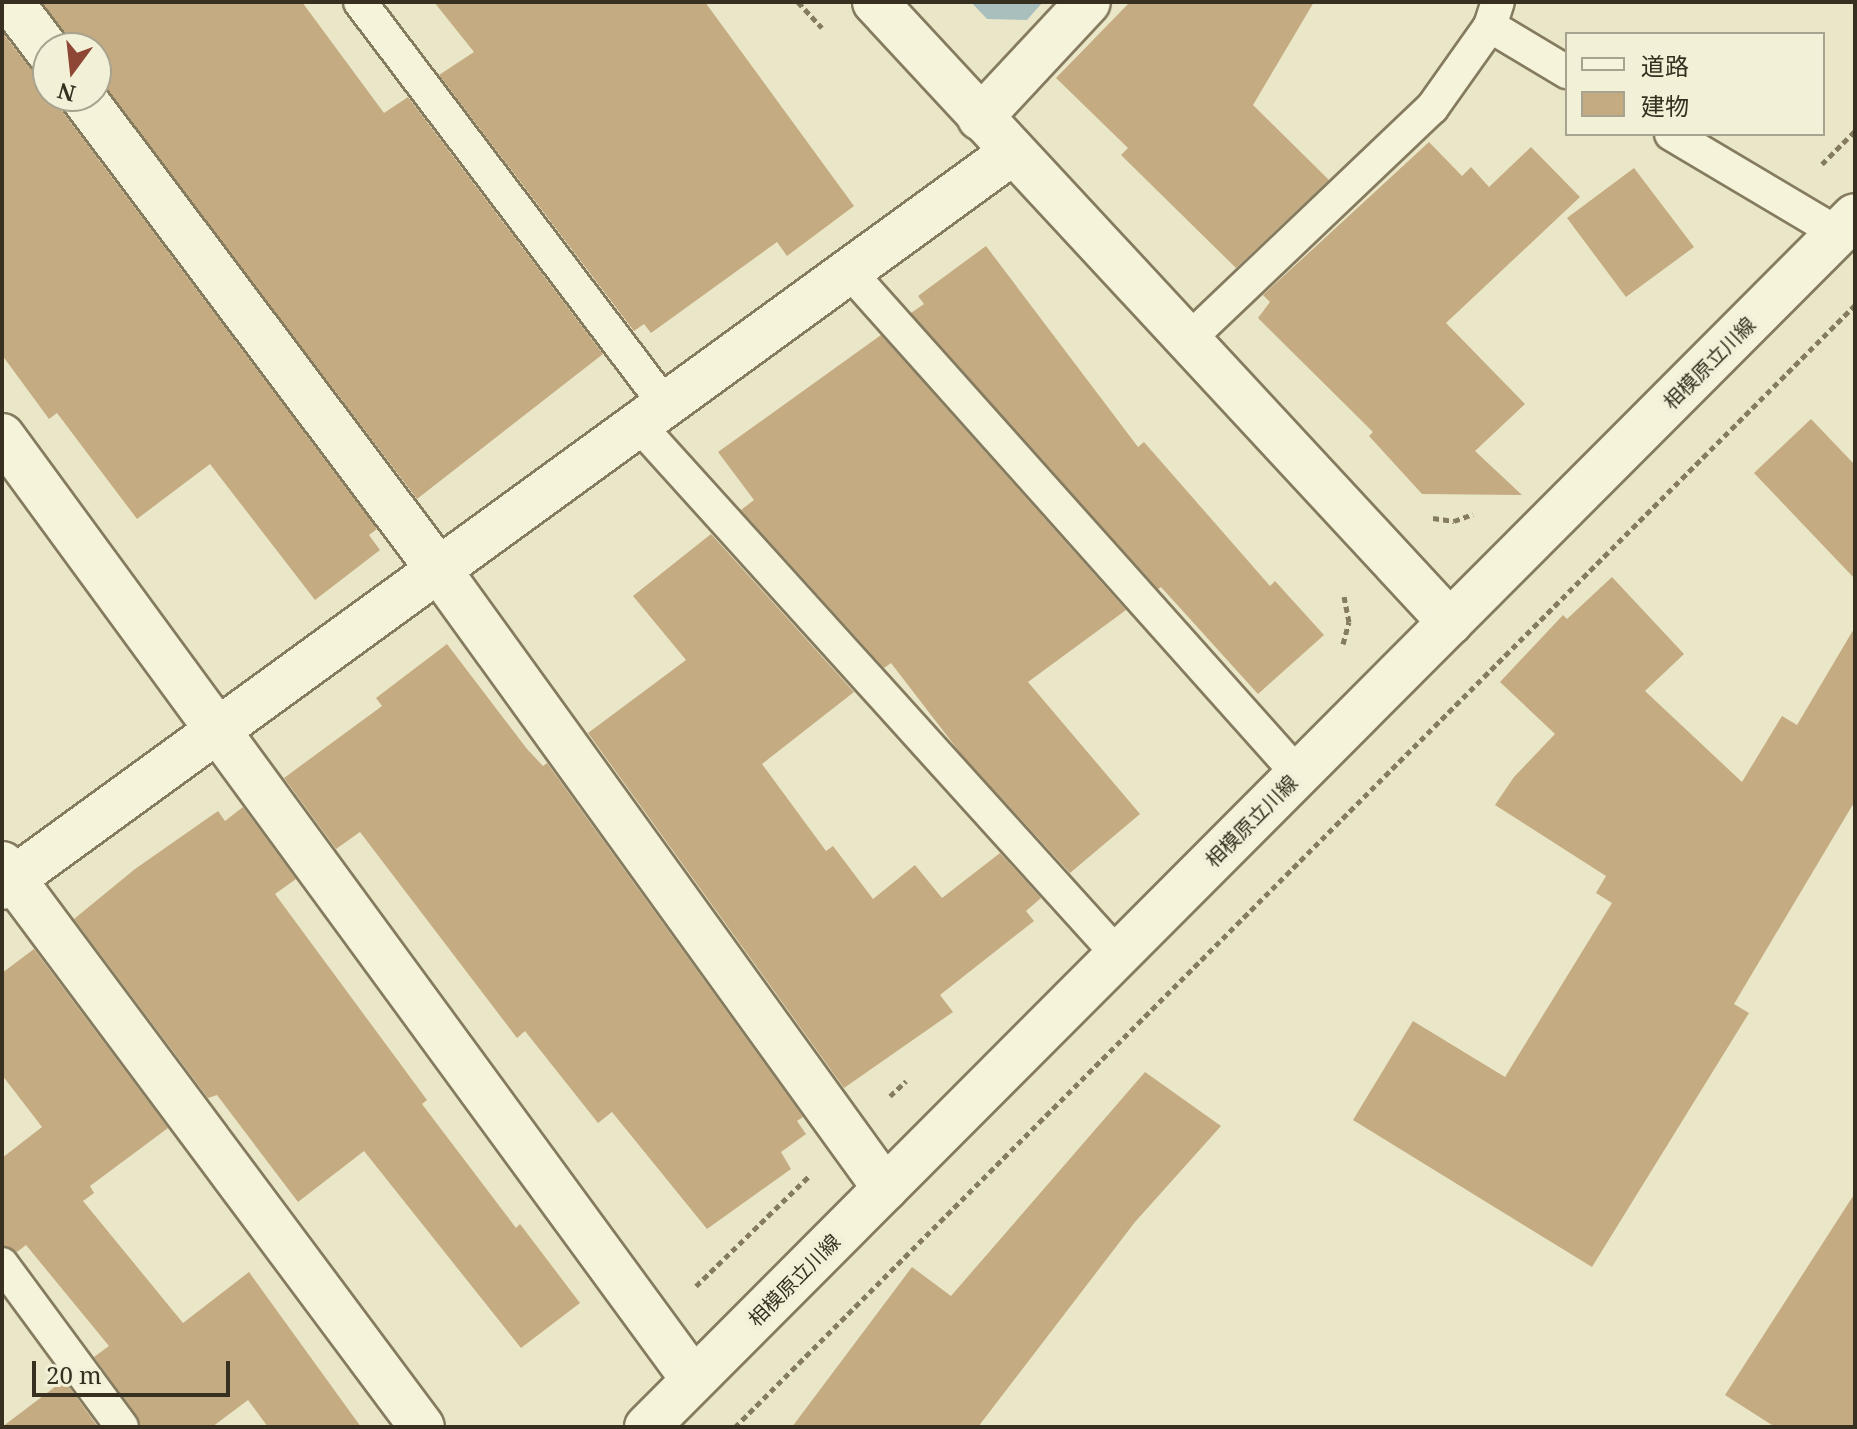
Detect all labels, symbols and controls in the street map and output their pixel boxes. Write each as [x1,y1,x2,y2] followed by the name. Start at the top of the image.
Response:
[32,32,112,112] north arrow
[1565,32,1825,136] legend
[1641,49,1689,82] text: 道路
[54,77,79,110] text: N
[1641,89,1689,122] text: 建物
[1658,312,1760,414] street label: 相模原立川線
[1200,770,1302,872] street label: 相模原立川線
[743,1229,845,1331] street label: 相模原立川線
[36,1345,234,1395] scale bar
[46,1358,102,1391] text: 20 m

